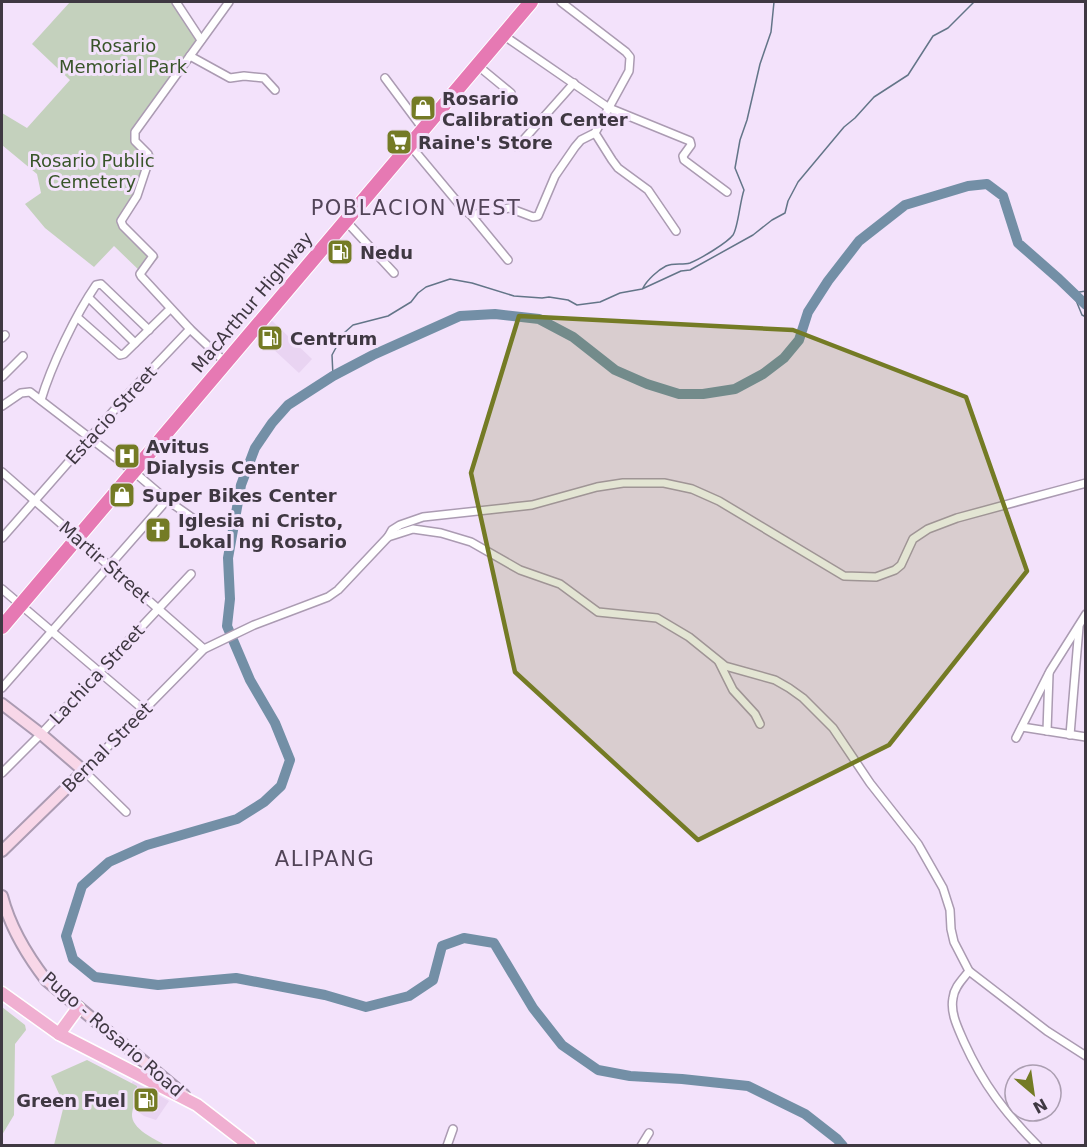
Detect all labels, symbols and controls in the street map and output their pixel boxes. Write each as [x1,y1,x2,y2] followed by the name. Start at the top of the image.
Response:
[59,35,188,77] park label: Rosario Memorial Park
[442,88,628,130] place label: Rosario Calibration Center
[408,93,438,123] shop icon: Rosario Calibration Center
[384,127,414,157] supermarket icon: Raine's Store
[418,132,553,153] place label: Raine's Store
[29,150,155,192] park label: Rosario Public Cemetery
[311,196,521,220] district label: POBLACION WEST
[187,227,317,377] street label: MacArthur Highway
[325,237,355,267] fuel station icon: Nedu
[360,242,413,263] place label: Nedu
[255,323,285,353] fuel station icon: Centrum
[290,328,377,349] place label: Centrum
[61,361,161,469] street label: Estacio Street
[146,436,299,478] place label: Avitus Dialysis Center
[112,441,142,471] hospital icon: Avitus Dialysis Center
[107,480,137,510] shop icon: Super Bikes Center
[142,485,337,506] place label: Super Bikes Center
[178,510,347,552] place label: Iglesia ni Cristo, Lokal ng Rosario
[143,515,173,545] church icon: Iglesia ni Cristo, Lokal ng Rosario
[55,517,155,607] street label: Martir Street
[45,620,149,728] street label: Lachica Street
[58,698,156,796] street label: Bernal Street
[275,847,375,871] district label: ALIPANG
[38,967,188,1101] street label: Pugo - Rosario Road
[1003,1063,1063,1123] north arrow
[131,1085,161,1115] fuel station icon: Green Fuel
[16,1090,126,1111] place label: Green Fuel
[1030,1094,1050,1117] text: N

